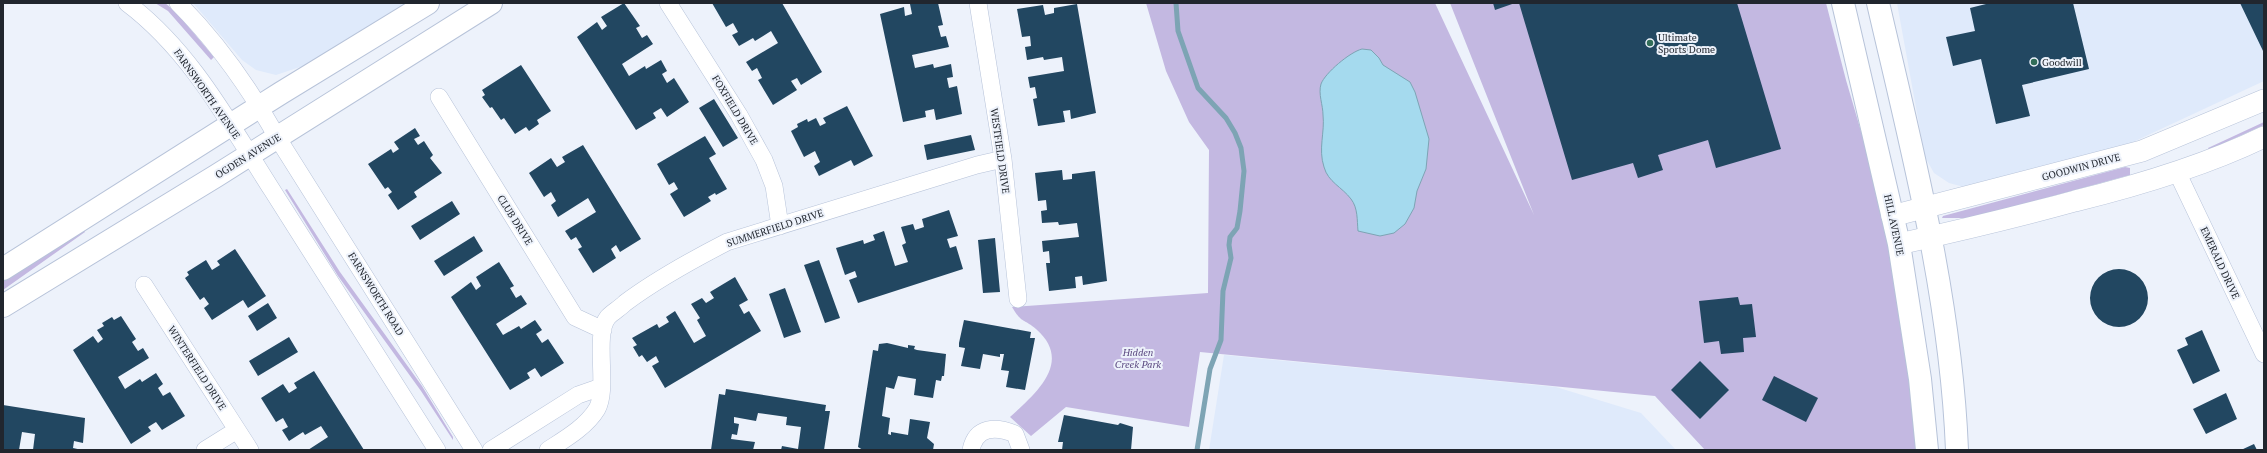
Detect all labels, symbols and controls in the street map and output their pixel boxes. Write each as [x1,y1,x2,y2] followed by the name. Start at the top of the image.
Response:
[1658,31,1715,56] place label: Ultimate Sports Dome
[1645,38,1655,48] marker: Ultimate Sports Dome
[171,46,243,142] street label: FARNSWORTH AVENUE
[2042,56,2082,69] place label: Goodwill
[2029,57,2039,67] marker: Goodwill
[709,73,761,147] street label: FOXFIELD DRIVE
[988,107,1012,195] street label: WESTFIELD DRIVE
[213,131,283,181] street label: OGDEN AVENUE
[2040,150,2122,184] street label: GOODWIN DRIVE
[494,192,536,248] street label: CLUB DRIVE
[1881,193,1907,257] street label: HILL AVENUE
[725,206,825,250] street label: SUMMERFIELD DRIVE
[2198,225,2242,301] street label: EMERALD DRIVE
[345,250,407,338] street label: FARNSWORTH ROAD
[165,323,229,413] street label: WINTERFIELD DRIVE
[1115,346,1161,371] park label: Hidden Creek Park

